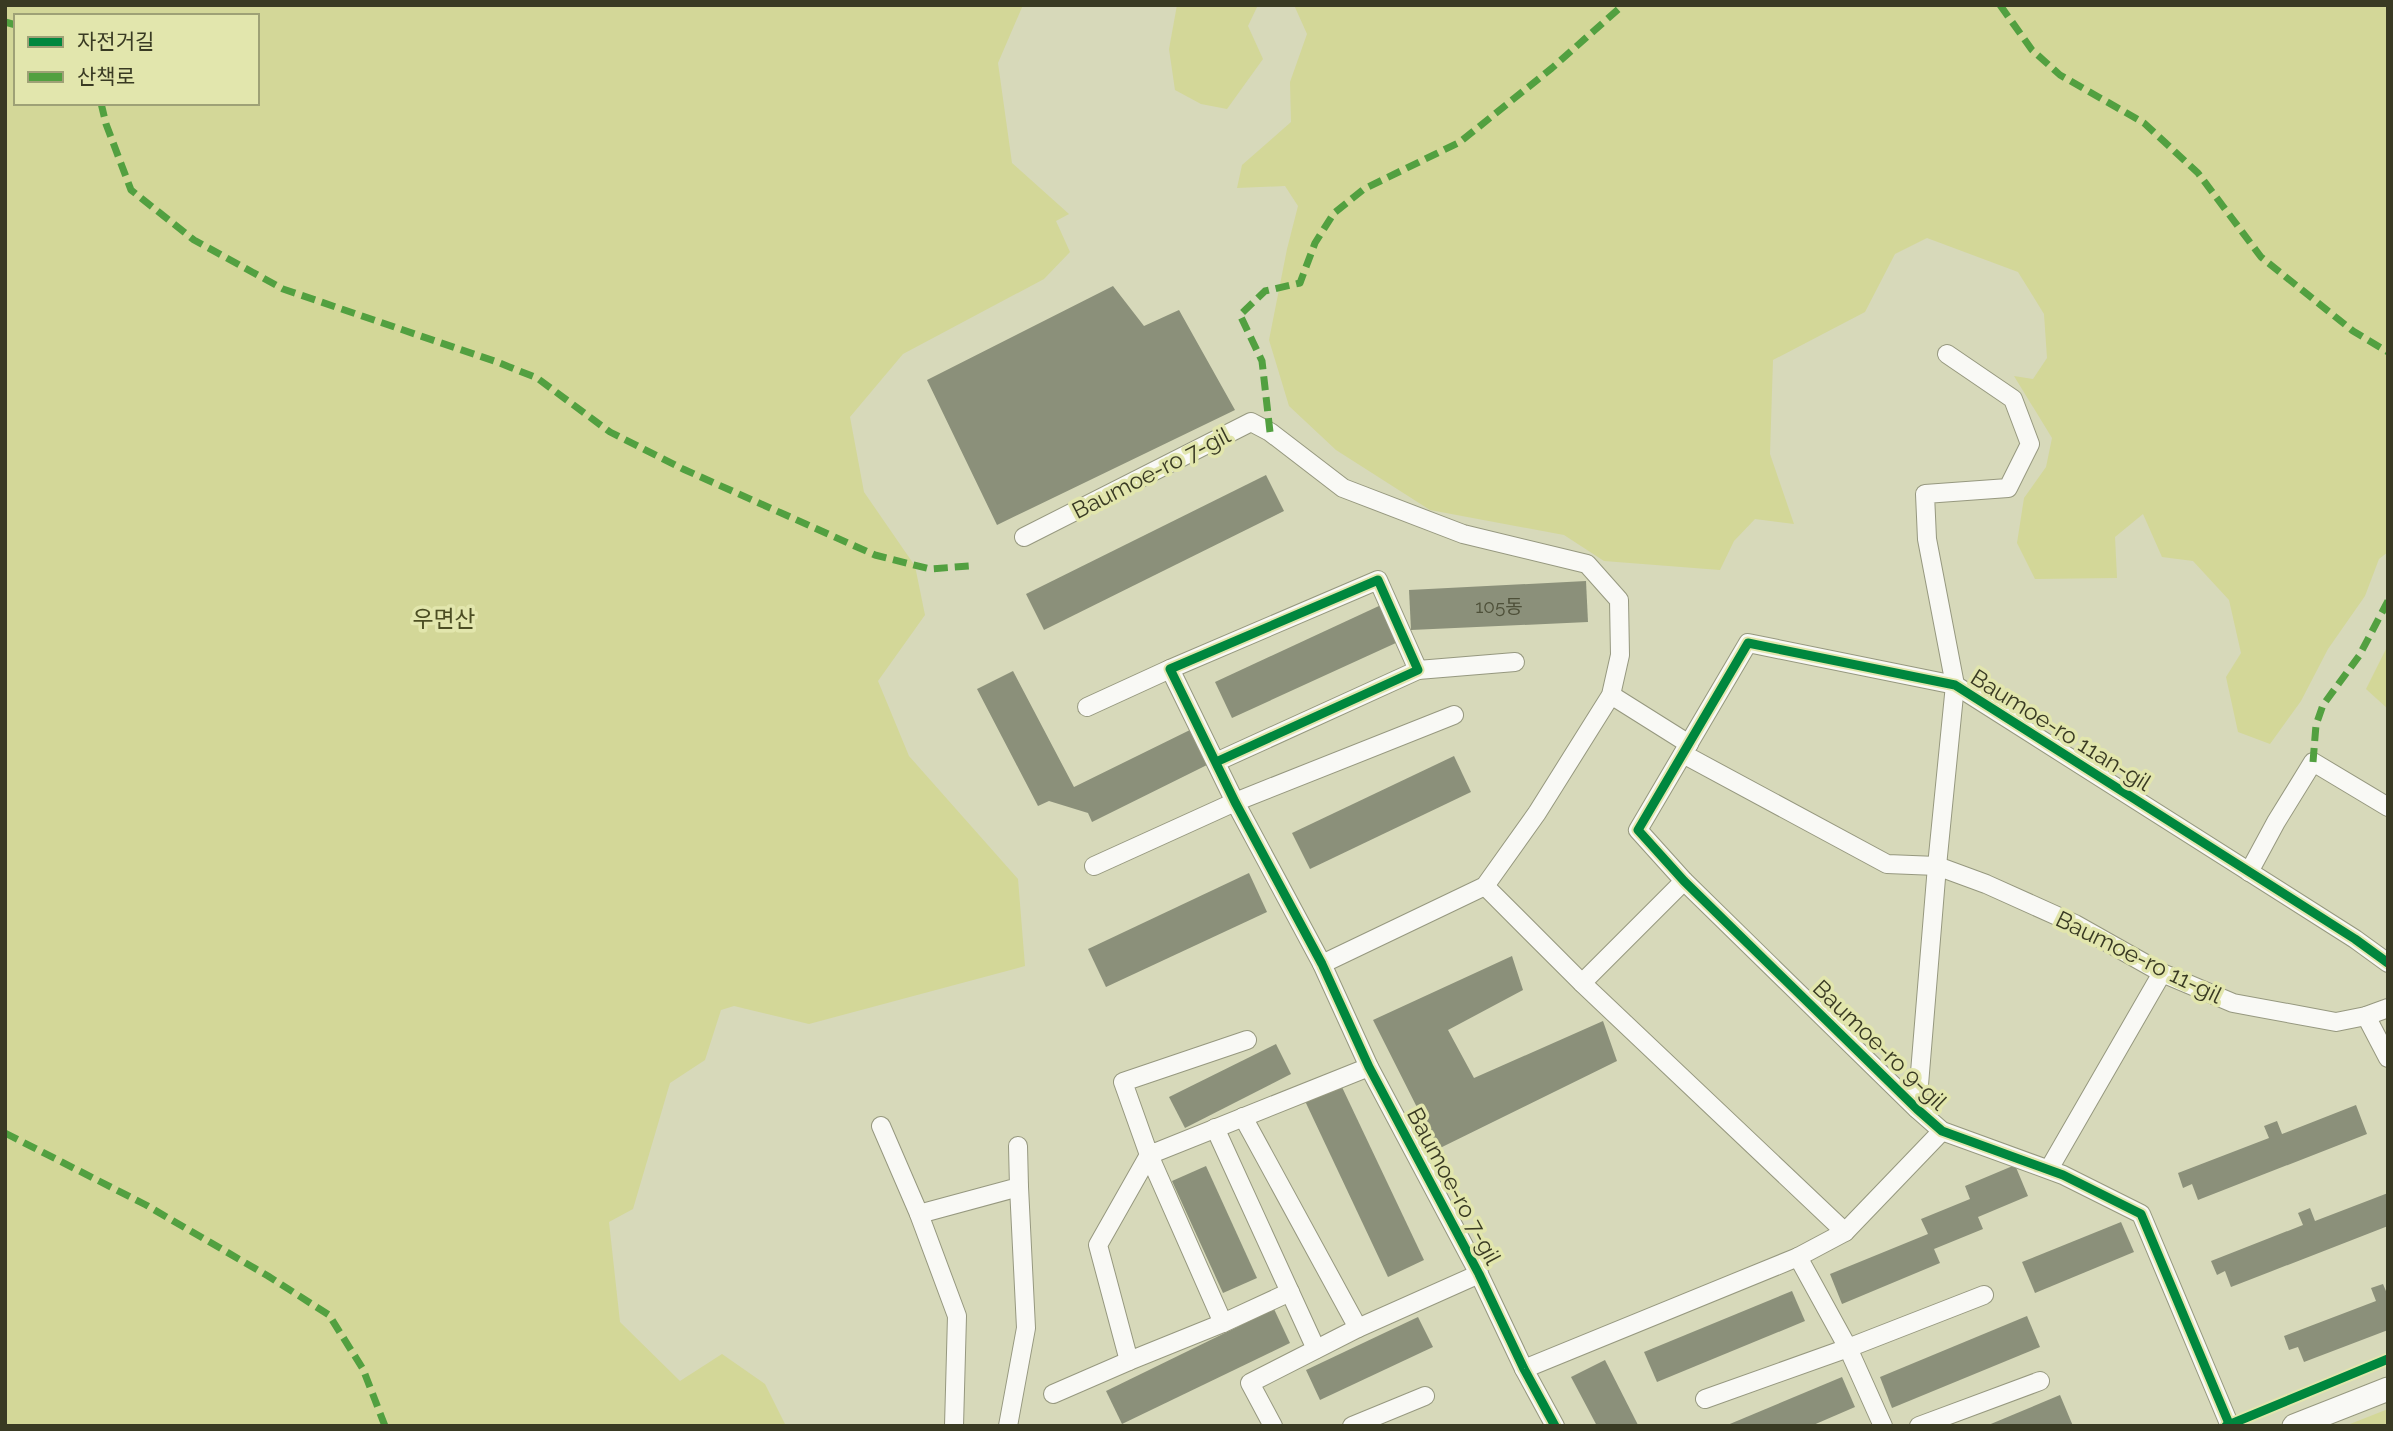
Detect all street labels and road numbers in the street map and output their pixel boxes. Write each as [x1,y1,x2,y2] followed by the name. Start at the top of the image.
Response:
[1067,421,1235,524] street label: Baumoe-ro 7-gil
[1966,663,2157,796] street label: Baumoe-ro 11an-gil
[2052,905,2227,1009] street label: Baumoe-ro 11-gil
[1808,974,1953,1116] street label: Baumoe-ro 9-gil
[1402,1103,1507,1269] street label: Baumoe-ro 7-gil

